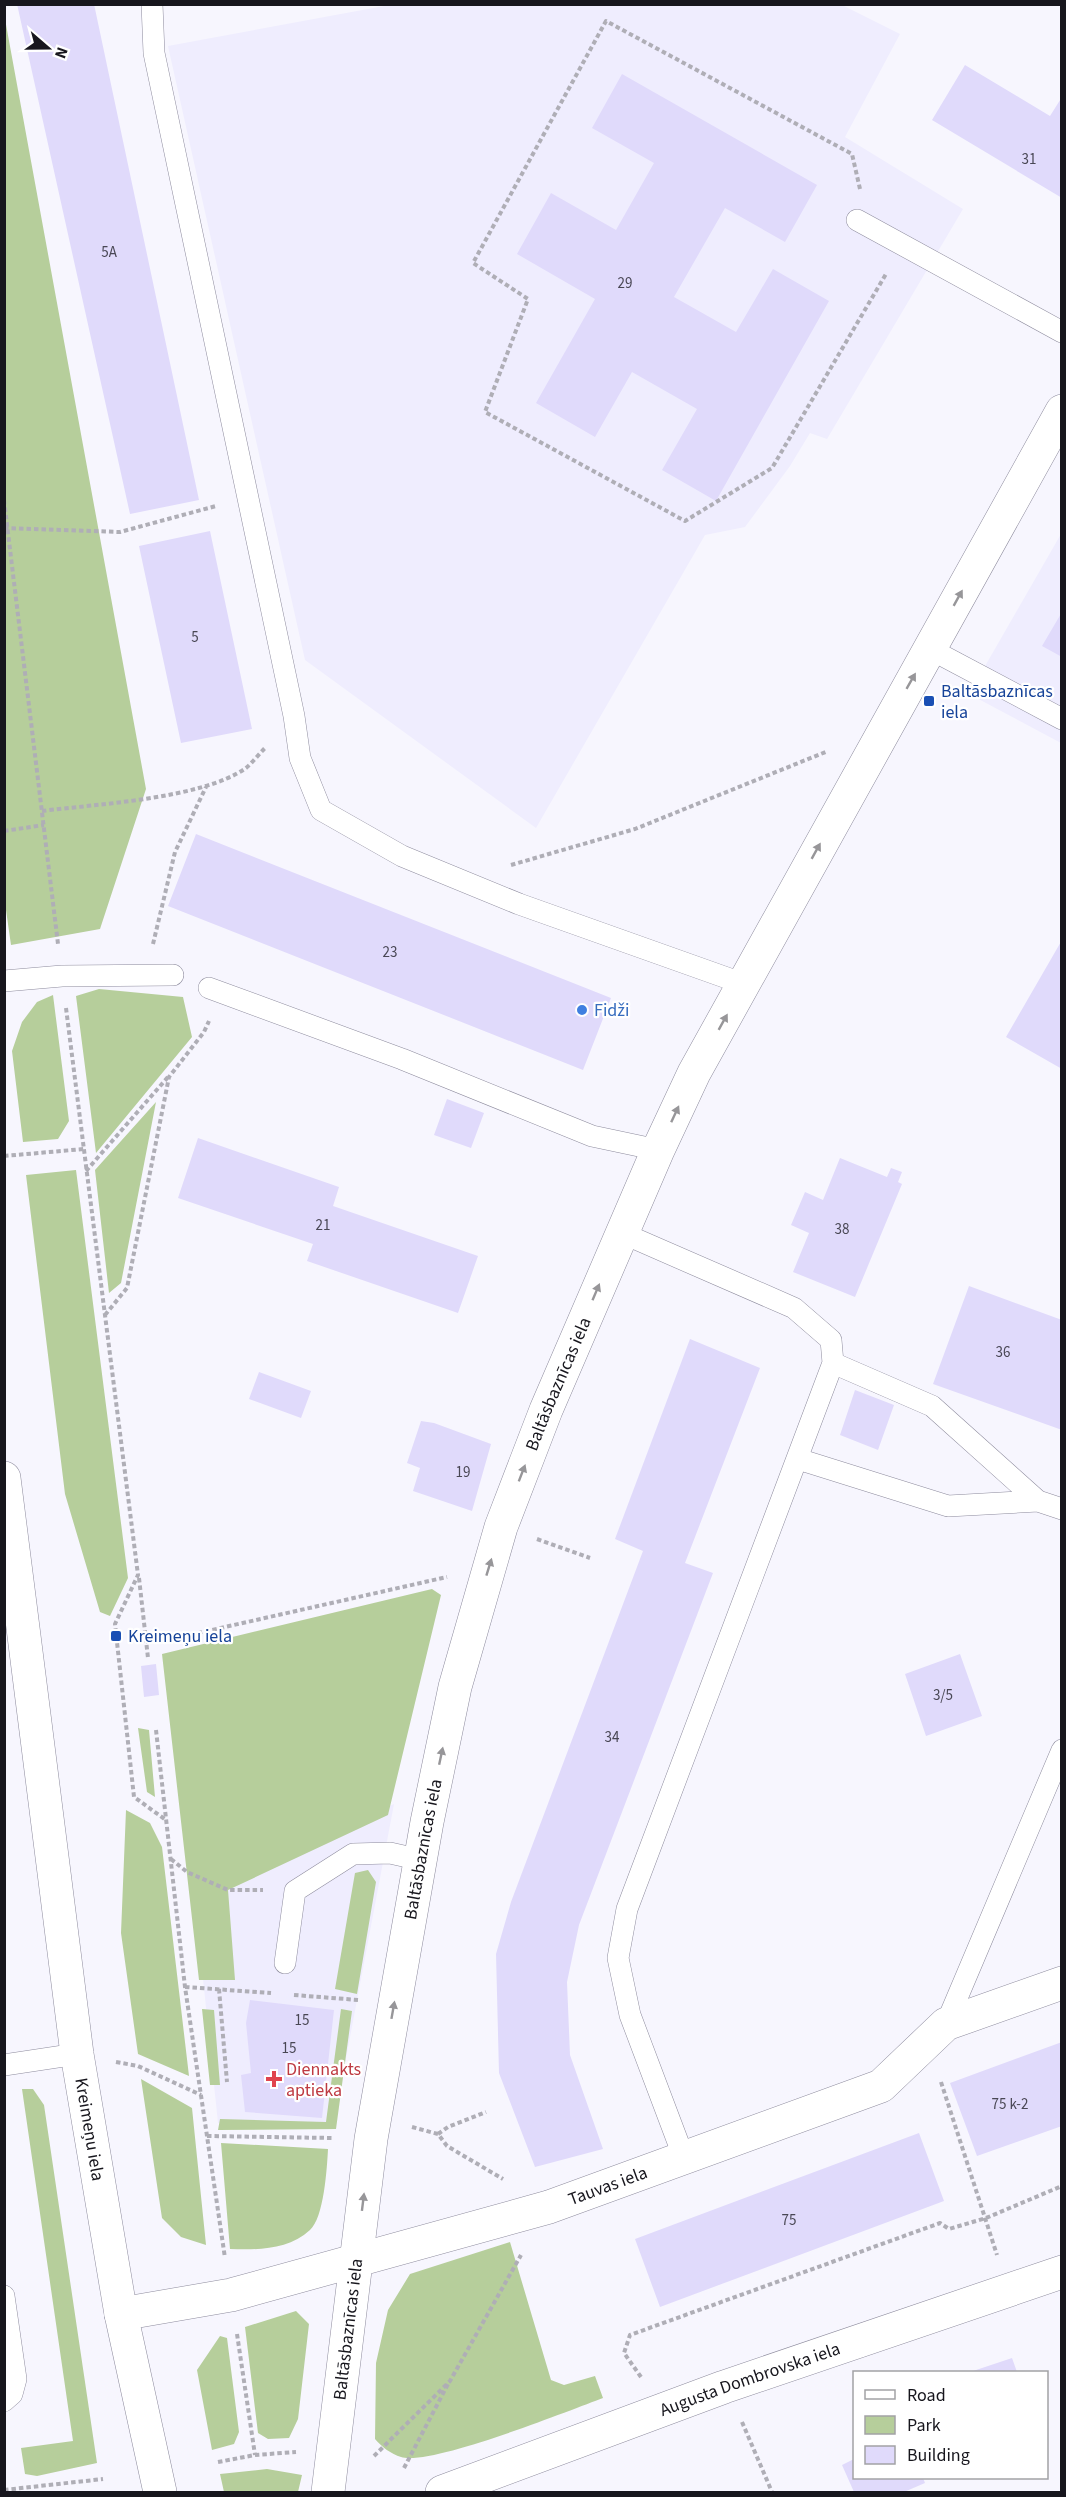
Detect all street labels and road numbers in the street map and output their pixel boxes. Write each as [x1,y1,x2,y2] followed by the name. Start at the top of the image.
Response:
[519,1313,597,1454] street label: Baltāsbaznīcas iela
[397,1777,448,1922] street label: Baltāsbaznīcas iela
[69,2076,111,2183] street label: Kreimeņu iela
[565,2160,651,2212] street label: Tauvas iela
[327,2257,369,2402] street label: Baltāsbaznīcas iela
[656,2336,844,2422] street label: Augusta Dombrovska iela

